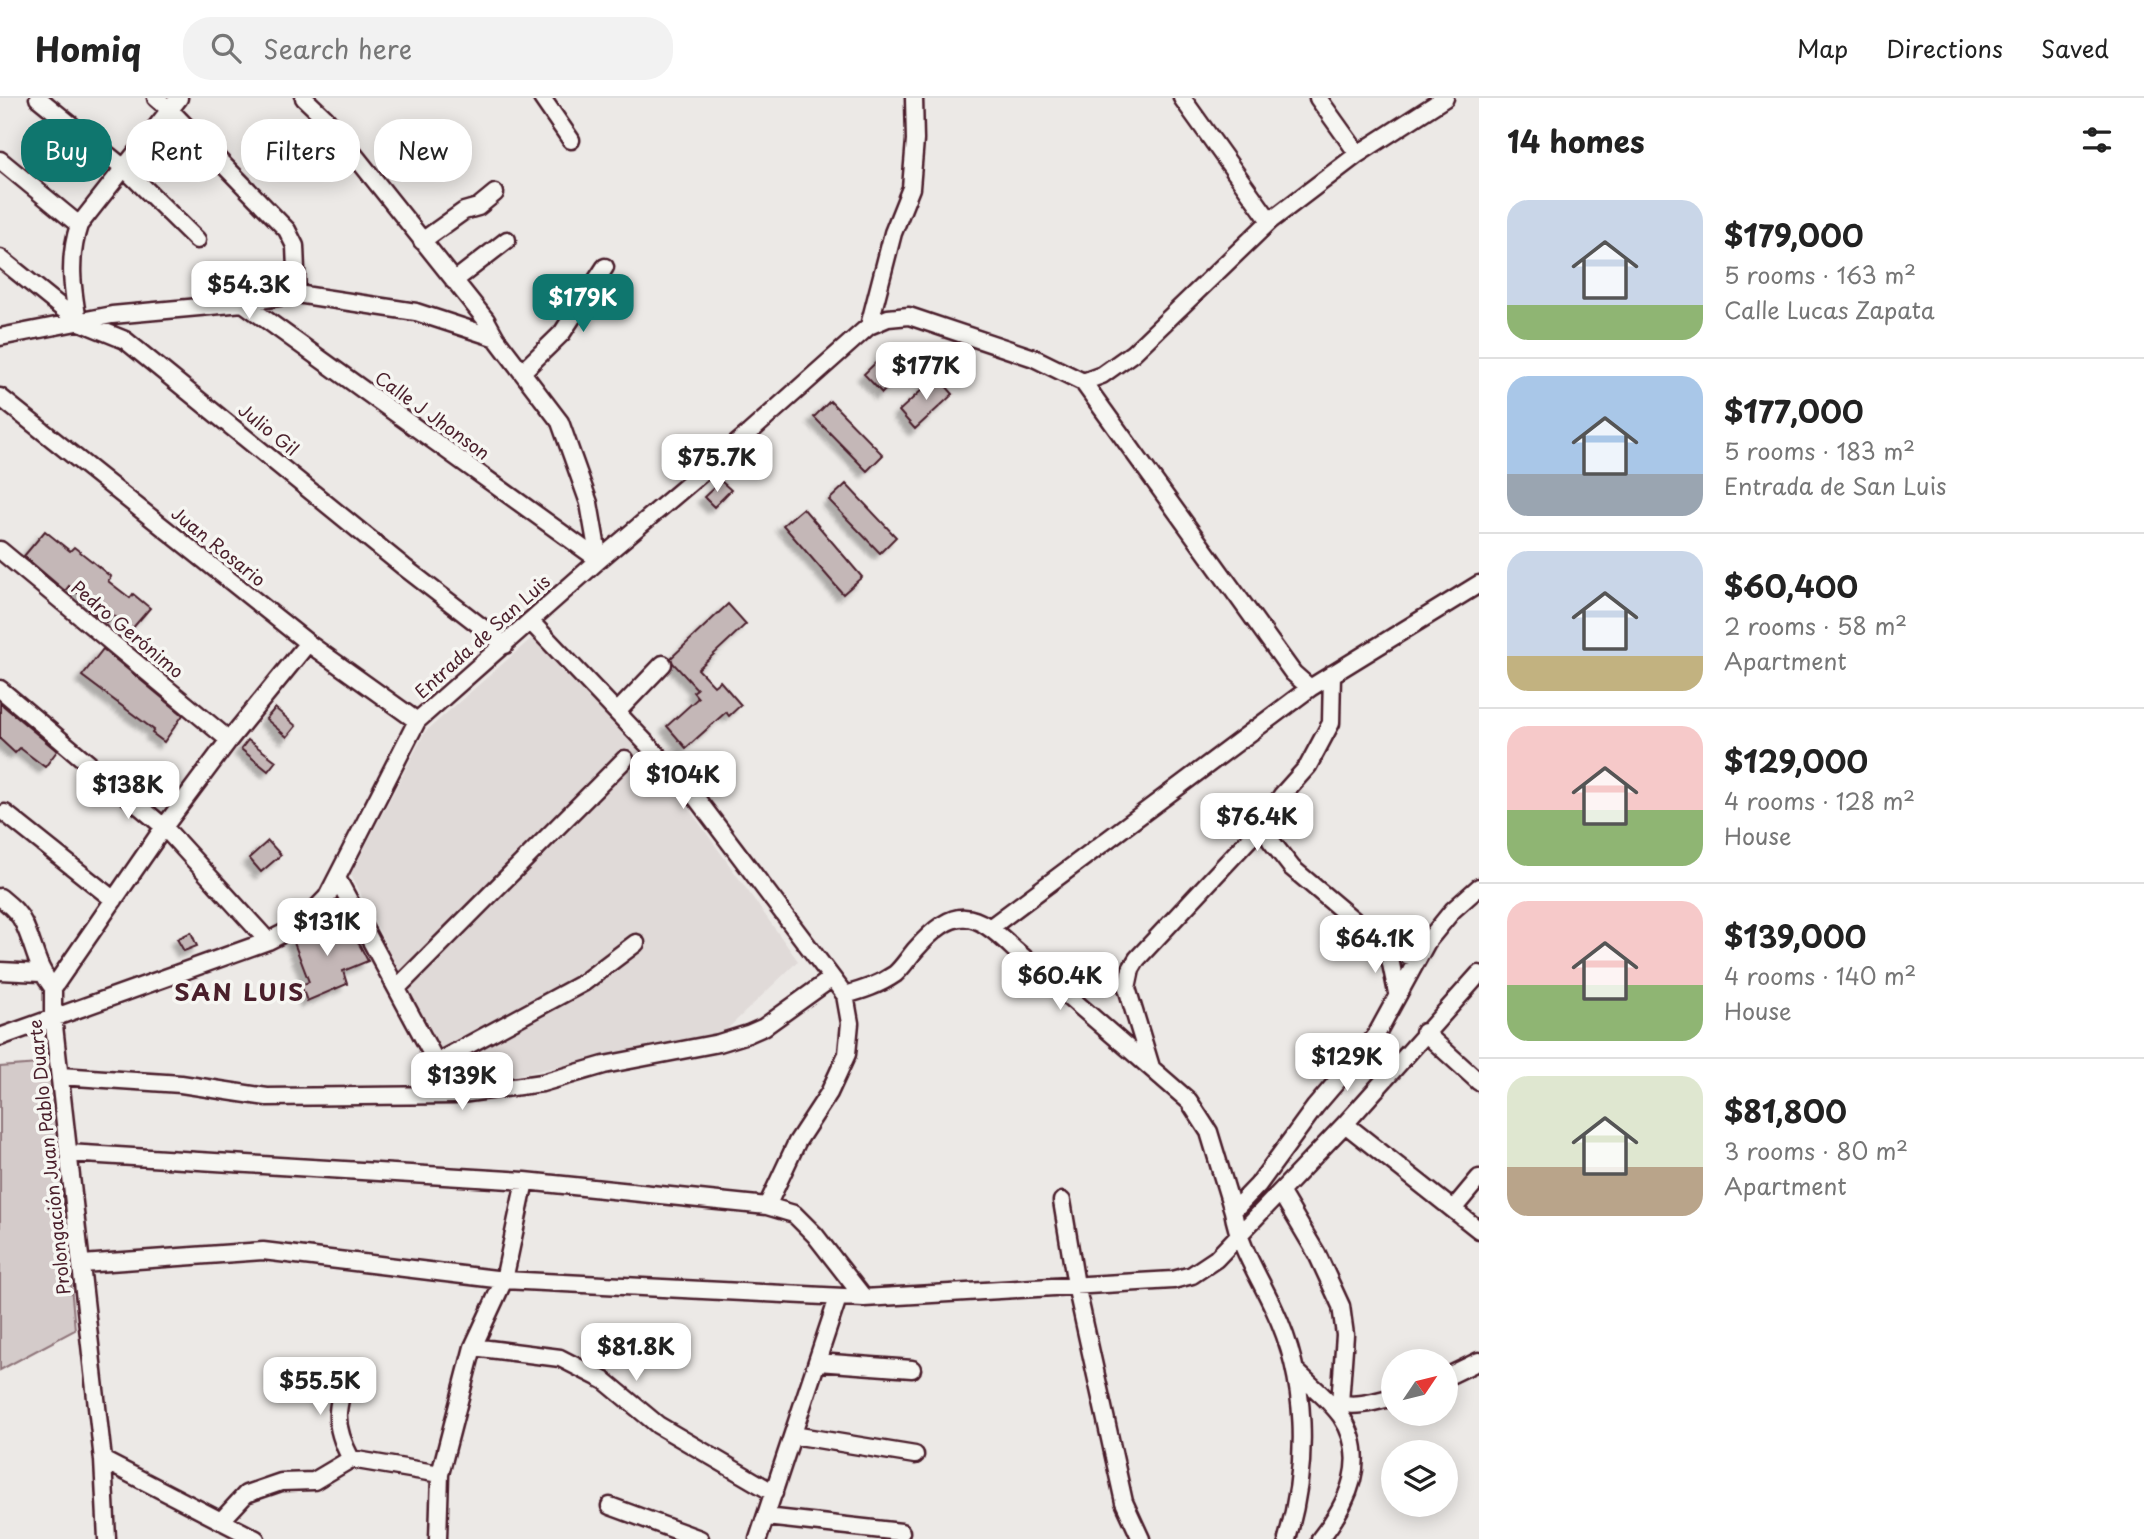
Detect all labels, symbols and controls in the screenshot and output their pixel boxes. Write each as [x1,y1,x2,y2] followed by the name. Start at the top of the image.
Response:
[183,17,673,80] search box
[35,23,141,73] text: Homiq
[207,29,245,67] icon: search
[263,29,412,68] text: Search here
[1797,30,1848,66] text: Map
[1886,30,2003,66] text: Directions
[2041,30,2109,66] text: Saved
[1507,118,1645,163] text: 14 homes
[21,119,112,182] chip: Buy
[126,119,227,182] chip: Rent
[241,119,360,182] chip: Filters
[374,119,472,182] chip: New
[2078,121,2116,159] icon: filters
[1724,212,1864,257] text: $179,000
[1563,228,1647,312] icon: home
[1724,257,1916,292] text: 5 rooms · 163 m²
[192,262,306,321] pin: $54.3K
[207,266,291,301] text: $54.3K
[534,274,632,334] pin: $179K
[549,279,617,314] text: $179K
[1724,292,1935,327] text: Calle Lucas Zapata
[877,342,975,402] pin: $177K
[892,347,960,382] text: $177K
[370,364,496,466] street label: Calle J Jhonson
[1724,388,1864,433] text: $177,000
[233,396,305,462] street label: Julio Gil
[1563,404,1647,488] icon: home
[1724,433,1915,468] text: 5 rooms · 183 m²
[660,434,774,494] pin: $75.7K
[678,439,756,474] text: $75.7K
[1724,468,1946,503] text: Entrada de San Luis
[166,499,272,592] street label: Juan Rosario
[1724,563,1858,608] text: $60,400
[408,568,556,704] street label: Entrada de San Luis
[66,574,190,684] street label: Pedro Gerónimo
[1563,579,1647,663] icon: home
[1724,608,1907,643] text: 2 rooms · 58 m²
[1724,643,1847,678] text: Apartment
[1724,738,1868,783] text: $129,000
[634,752,732,811] pin: $104K
[1563,754,1647,838] icon: home
[646,756,720,791] text: $104K
[79,762,177,821] pin: $138K
[92,766,164,801] text: $138K
[1724,783,1915,818] text: 4 rooms · 128 m²
[1200,794,1314,853] pin: $76.4K
[1216,798,1298,833] text: $76.4K
[1724,818,1791,853] text: House
[278,898,376,958] pin: $131K
[293,903,361,938] text: $131K
[1724,913,1866,958] text: $139,000
[1318,916,1432,975] pin: $64.1K
[1336,920,1414,955] text: $64.1K
[1563,929,1647,1013] icon: home
[1003,953,1117,1012] pin: $60.4K
[1018,957,1102,992] text: $60.4K
[1724,958,1916,993] text: 4 rooms · 140 m²
[175,973,305,1009] district label: SAN LUIS
[1724,993,1791,1028] text: House
[21,1018,76,1296] street label: Prolongación Juan Pablo Duarte
[1298,1034,1396,1093] pin: $129K
[1311,1038,1383,1073] text: $129K
[413,1052,511,1112] pin: $139K
[427,1057,497,1092] text: $139K
[1724,1088,1847,1133] text: $81,800
[1563,1104,1647,1188] icon: home
[1724,1133,1908,1168] text: 3 rooms · 80 m²
[1724,1168,1847,1203] text: Apartment
[579,1324,693,1383] pin: $81.8K
[597,1328,675,1363] text: $81.8K
[1381,1349,1458,1426] north arrow
[1381,1349,1458,1517] map controls
[263,1358,377,1417] pin: $55.5K
[279,1362,361,1397] text: $55.5K
[1381,1440,1458,1517] button: layers

